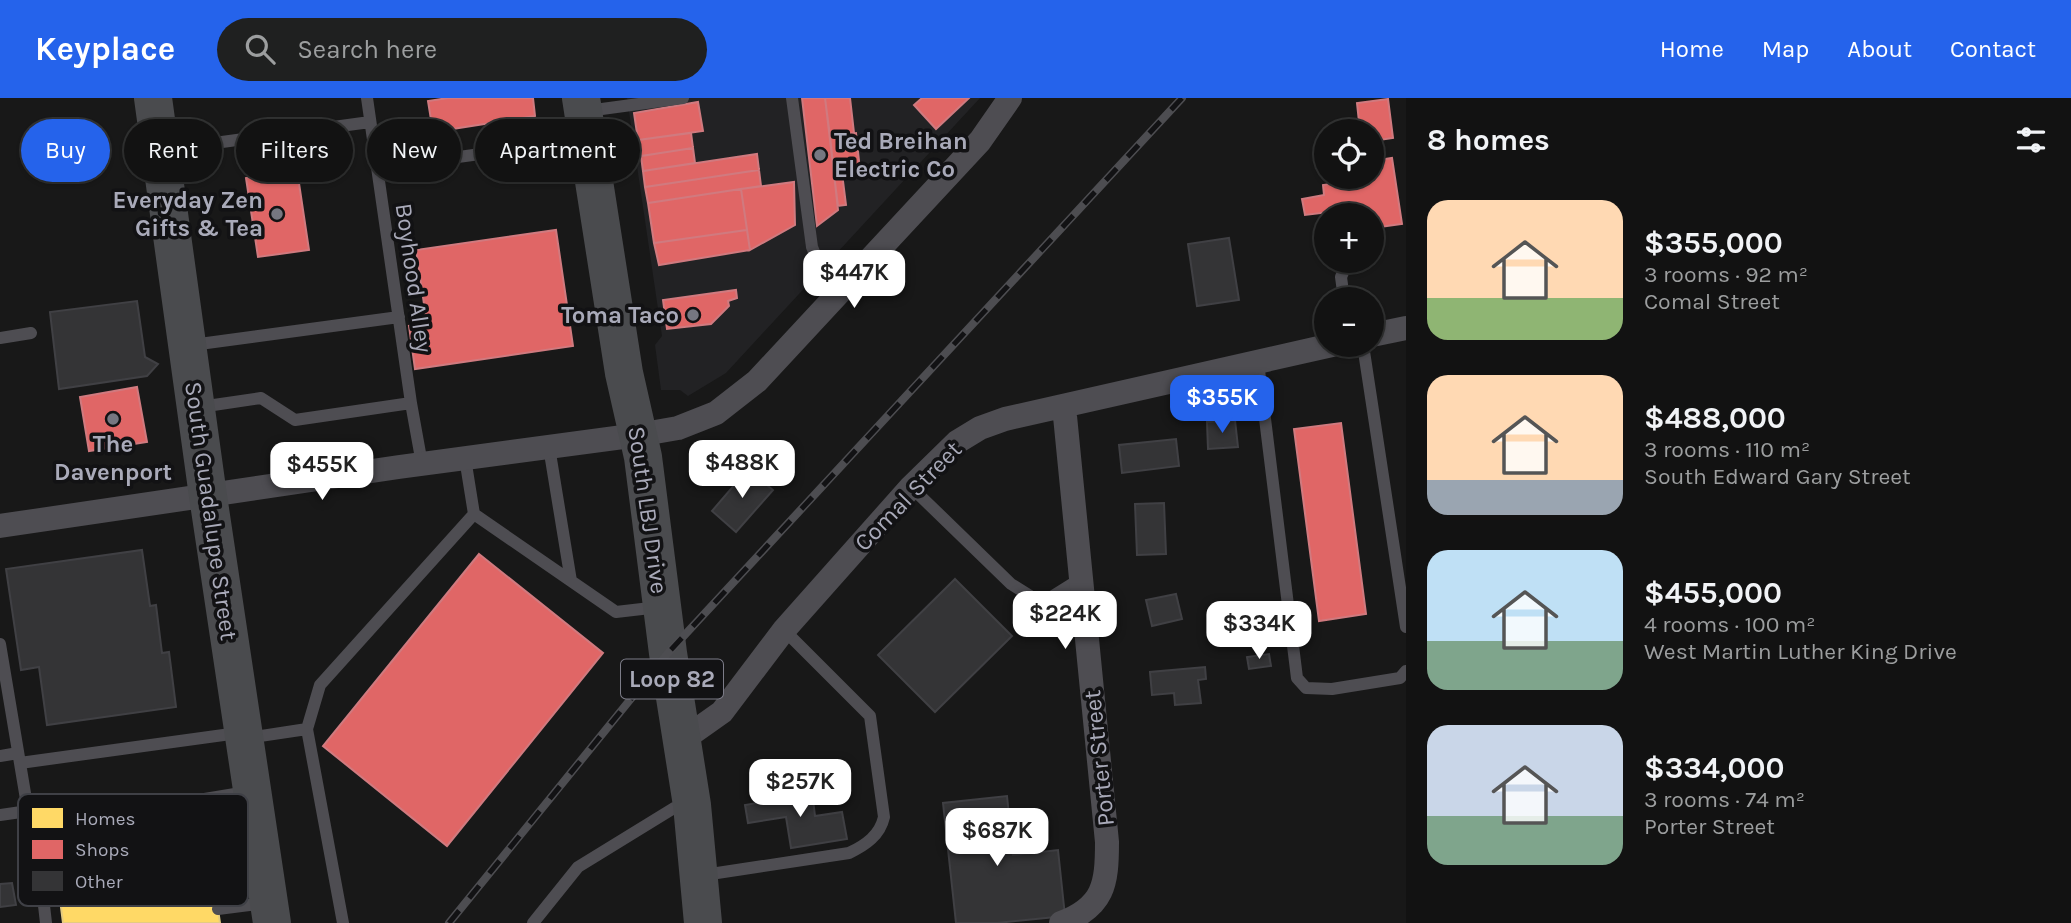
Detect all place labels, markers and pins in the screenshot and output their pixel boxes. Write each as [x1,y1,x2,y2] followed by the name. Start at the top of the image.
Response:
[834,127,968,183] place label: Ted Breihan Electric Co
[812,147,828,163] marker: Ted Breihan Electric Co
[113,186,263,242] place label: Everyday Zen Gifts & Tea
[269,206,285,222] marker: Everyday Zen Gifts & Tea
[805,250,903,310] pin: $447K
[561,301,679,329] place label: Toma Taco
[685,307,701,323] marker: Toma Taco
[1173,376,1271,435] pin: $355K
[105,411,121,427] marker: The Davenport
[54,430,172,486] place label: The Davenport
[693,440,791,500] pin: $488K
[273,442,371,502] pin: $455K
[1016,592,1114,651] pin: $224K
[1210,602,1308,661] pin: $334K
[751,760,849,819] pin: $257K
[948,808,1046,868] pin: $687K

